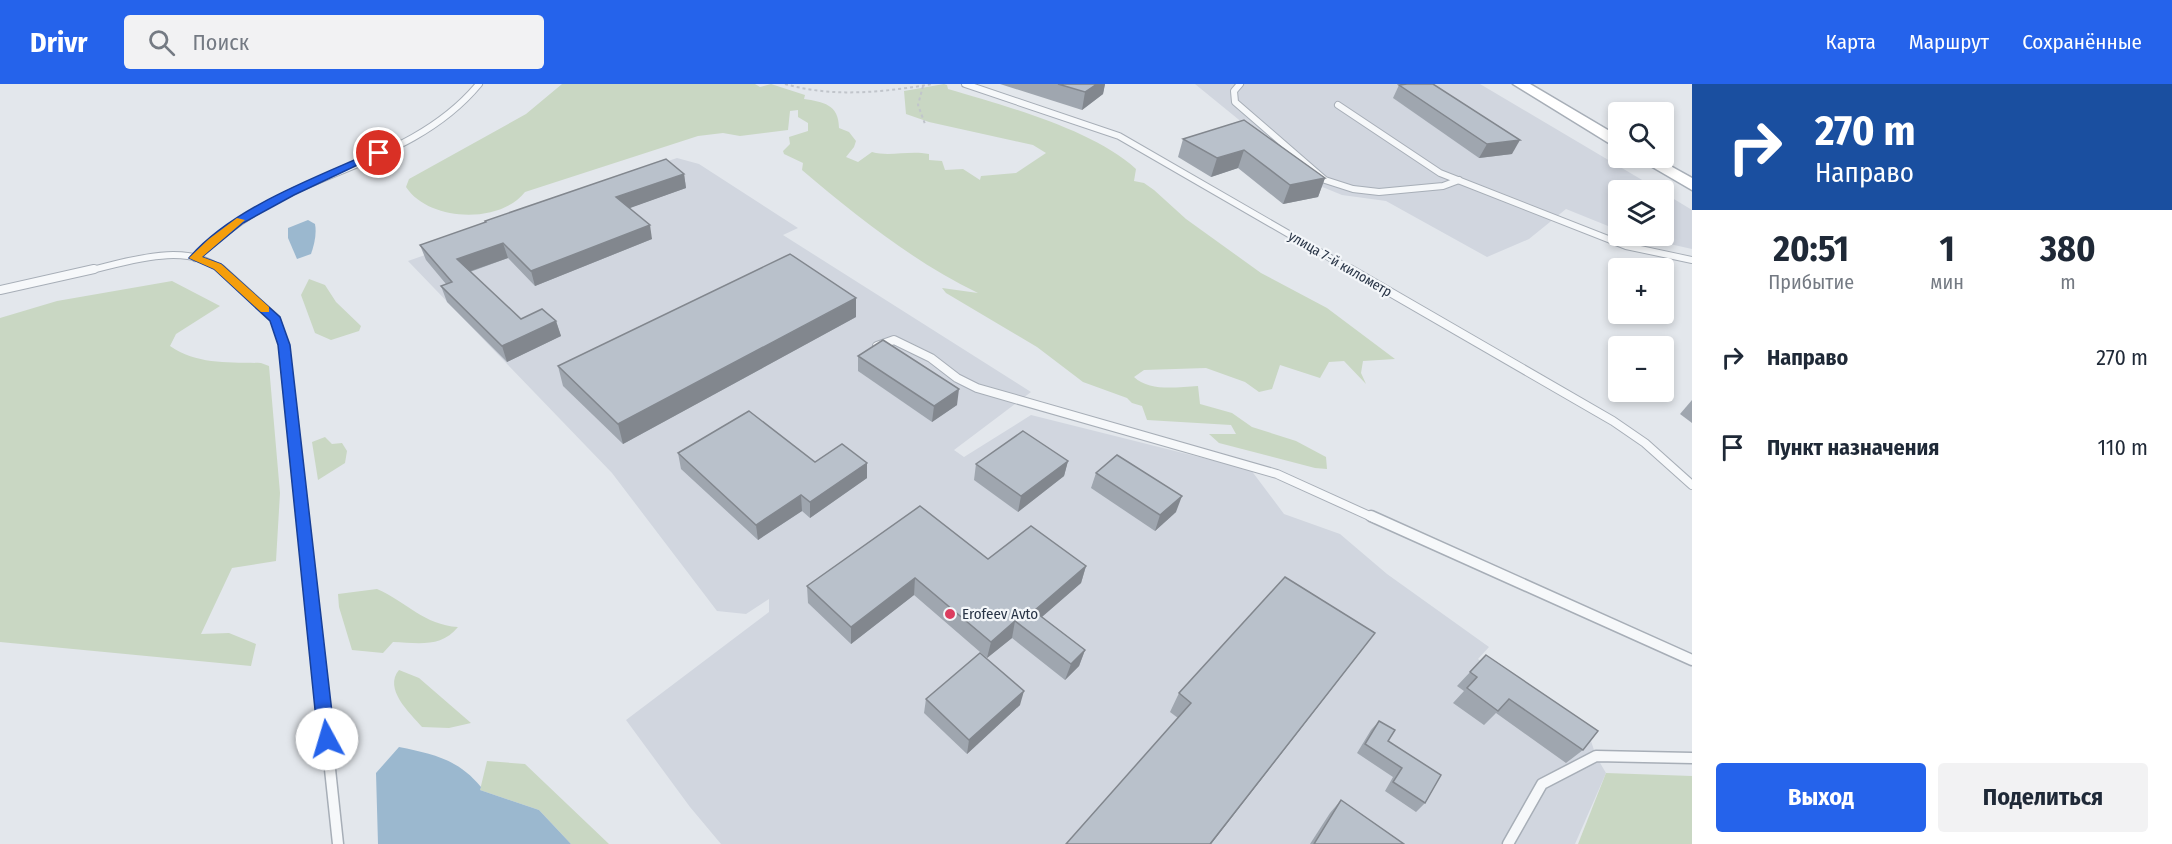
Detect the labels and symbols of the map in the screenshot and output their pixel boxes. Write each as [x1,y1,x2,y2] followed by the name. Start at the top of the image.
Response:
[353,127,404,178] pin
[1285,227,1395,301] street label: улица 7-й километр
[962,605,1038,623] place label: Erofeev Avto
[943,607,957,621] marker: Erofeev Avto
[295,707,359,771] position arrow

